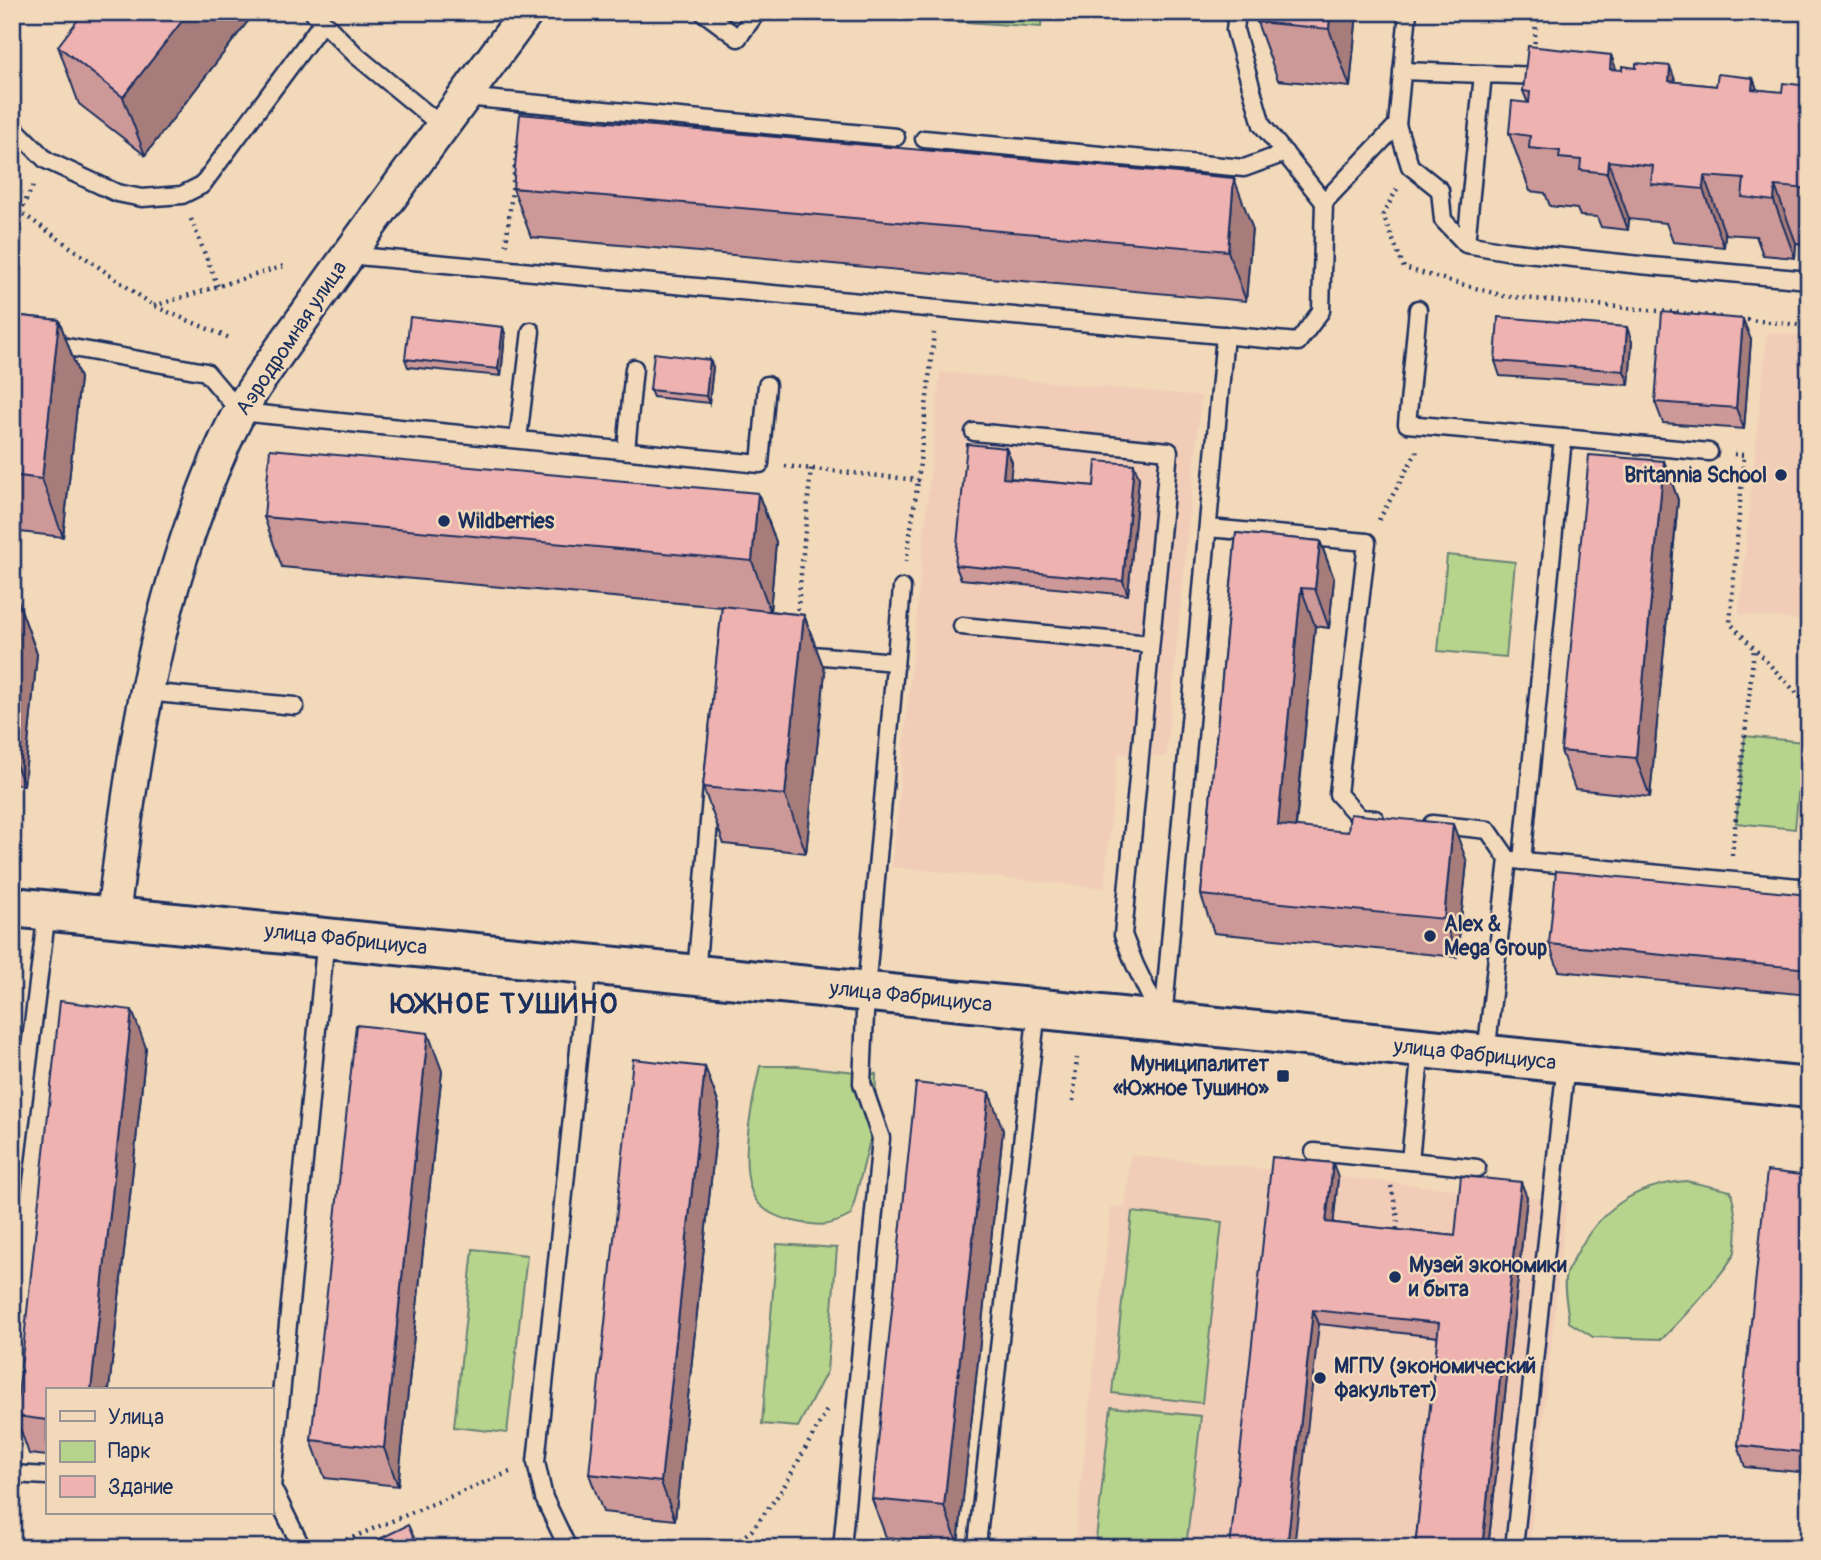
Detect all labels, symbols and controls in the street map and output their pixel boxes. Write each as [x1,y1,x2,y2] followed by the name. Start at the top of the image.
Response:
[230,256,353,421] street label: Аэродромная улица
[1624,462,1767,489] place label: Britannia School
[1773,467,1789,483] marker: Britannia School
[458,508,555,535] place label: Wildberries
[436,513,452,529] marker: Wildberries
[1444,911,1547,962] place label: Alex & Mega Group
[262,917,429,961] street label: улица Фабрициуса
[1422,928,1438,944] marker: Alex & Mega Group
[827,974,994,1018] street label: улица Фабрициуса
[390,987,619,1022] district label: ЮЖНОЕ ТУШИНО
[1391,1032,1558,1076] street label: улица Фабрициуса
[1113,1051,1269,1102] place label: Муниципалитет «Южное Тушино»
[1275,1068,1291,1084] marker: Муниципалитет «Южное Тушино»
[1408,1252,1567,1303] place label: Музей экономики и быта
[1387,1269,1403,1285] marker: Музей экономики и быта
[1334,1353,1536,1404] place label: МГПУ (экономический факультет)
[1312,1370,1328,1386] marker: МГПУ (экономический факультет)
[46,1388,273,1514] legend
[108,1404,164,1431] text: Улица
[108,1438,151,1465] text: Парк
[108,1474,174,1501] text: Здание

